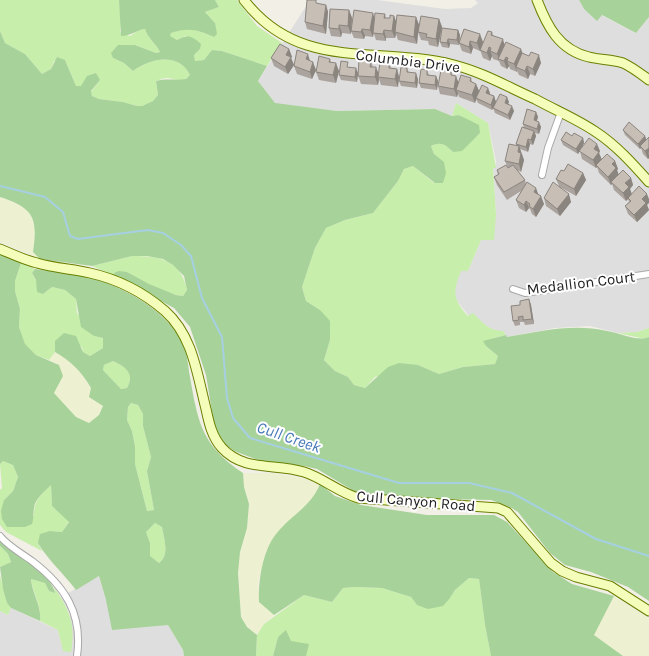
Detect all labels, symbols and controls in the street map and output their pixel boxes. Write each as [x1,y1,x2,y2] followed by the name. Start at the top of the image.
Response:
[355,46,461,76] street label: Columbia Drive
[526,267,636,299] street label: Medallion Court
[255,417,324,457] water label: Cull Creek
[356,487,476,515] street label: Cull Canyon Road

